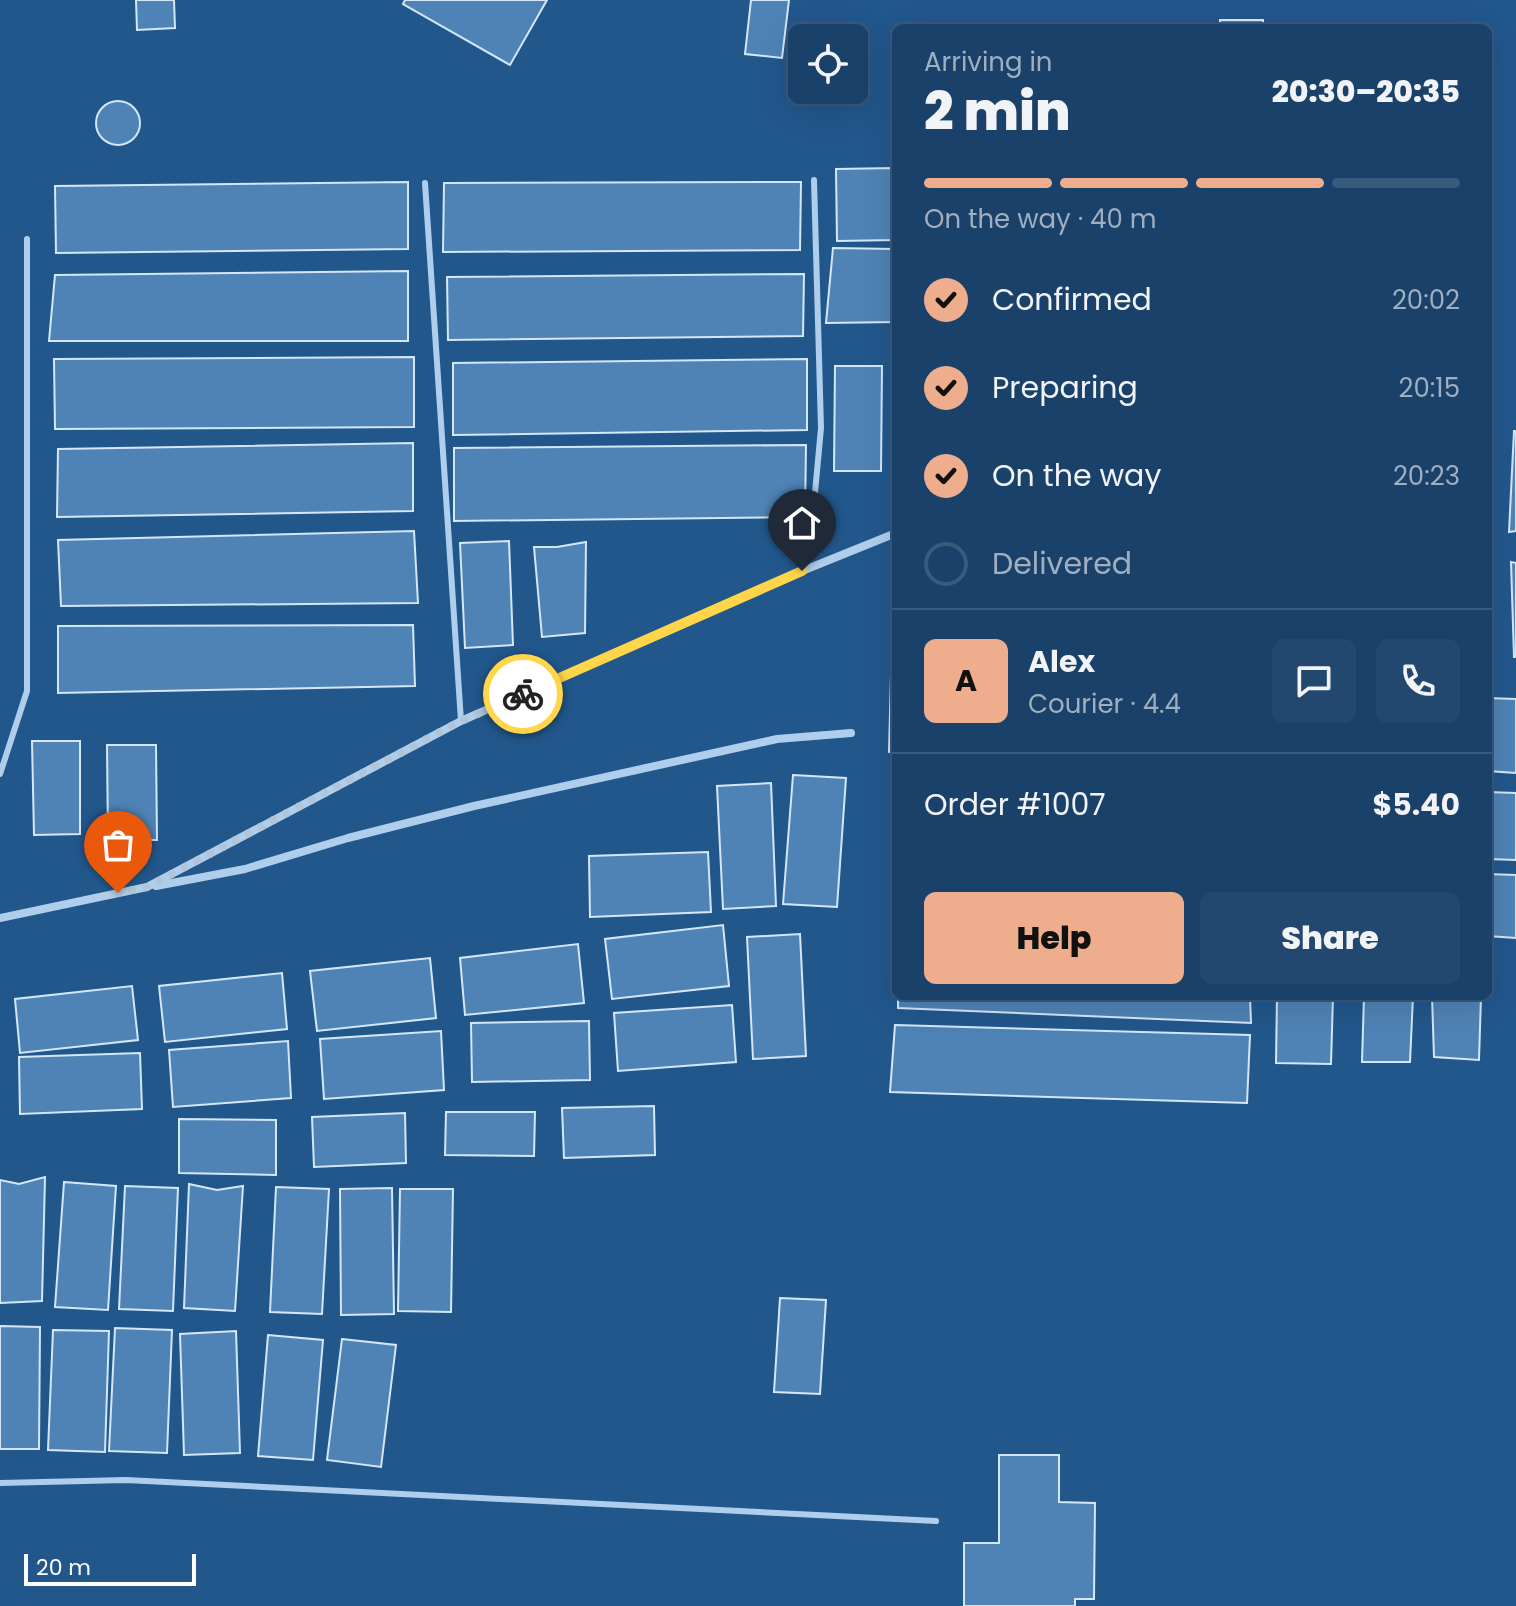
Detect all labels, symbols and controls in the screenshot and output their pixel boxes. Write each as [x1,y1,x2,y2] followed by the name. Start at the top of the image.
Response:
[788,24,868,104] map controls
[788,24,868,104] button: locate
[924,44,1053,80] text: Arriving in
[1272,70,1460,113] text: 20:30–20:35
[924,75,1071,148] text: 2 min
[924,201,1157,237] text: On the way · 40 m
[924,278,968,322] icon: check
[992,278,1152,321] text: Confirmed
[1392,282,1460,318] text: 20:02
[924,366,968,410] icon: check
[992,366,1138,409] text: Preparing
[1399,370,1460,406] text: 20:15
[924,454,968,498] icon: check
[992,454,1161,497] text: On the way
[1393,458,1460,494] text: 20:23
[768,489,836,571] pin
[780,501,824,545] icon: home
[992,542,1132,585] text: Delivered
[1272,639,1356,723] button: chat
[1376,639,1460,723] button: phone
[1028,640,1095,683] text: Alex
[483,654,563,734] courier
[955,659,977,702] text: A
[501,672,545,716] icon: bike
[1028,686,1181,722] text: Courier · 4.4
[924,783,1106,826] text: Order #1007
[1372,783,1460,826] text: $5.40
[84,811,152,893] pin
[96,823,140,867] icon: bag
[924,892,1184,984] button: Help
[1200,892,1460,984] button: Share
[24,1550,196,1586] scale bar
[36,1552,91,1583] text: 20 m

